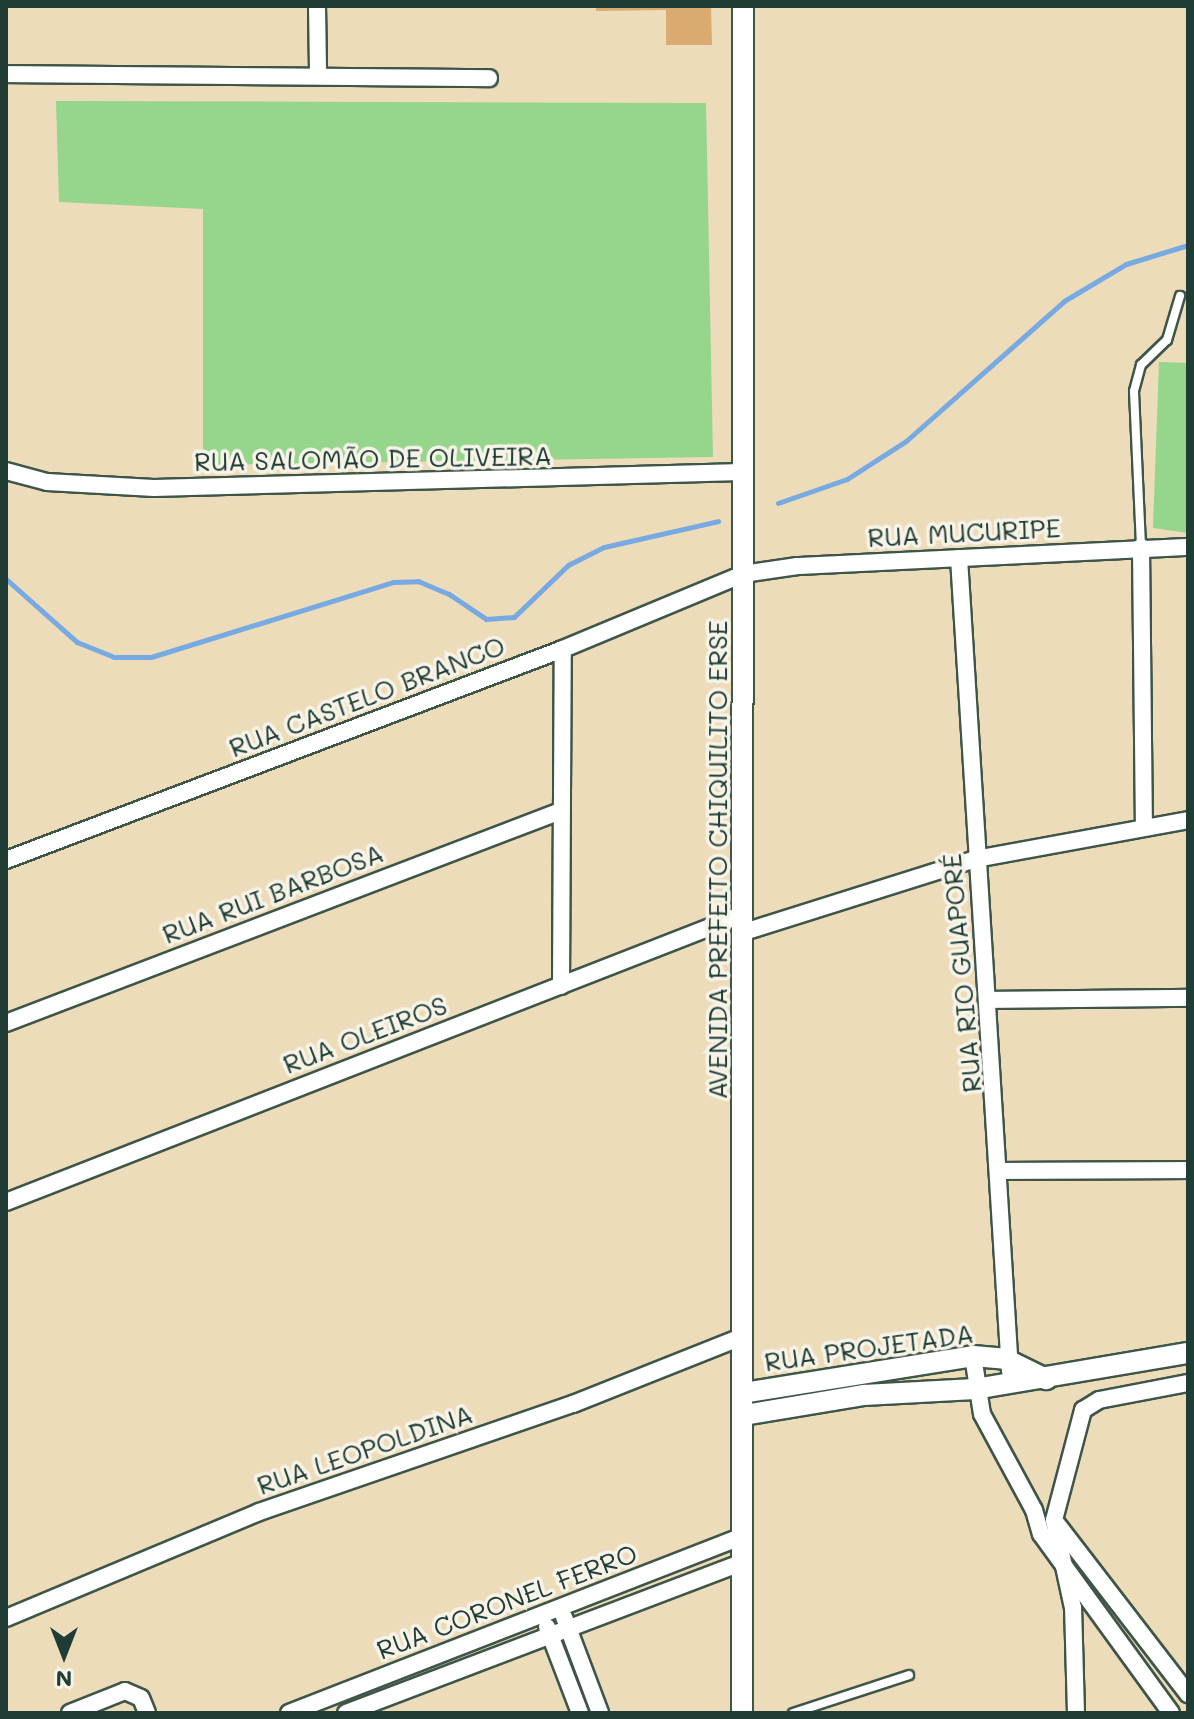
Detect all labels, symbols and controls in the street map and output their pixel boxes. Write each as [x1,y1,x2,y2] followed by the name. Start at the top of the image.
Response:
[194,440,552,478] street label: RUA SALOMÃO DE OLIVEIRA
[867,512,1061,554] street label: RUA MUCURIPE
[702,620,734,1100] street label: AVENIDA PREFEITO CHIQUILITO ERSE
[225,630,509,764] street label: RUA CASTELO BRANCO
[158,837,388,951] street label: RUA RUI BARBOSA
[936,852,988,1094] street label: RUA RIO GUAPORÉ
[279,989,451,1081] street label: RUA OLEIROS
[762,1318,976,1378] street label: RUA PROJETADA
[253,1398,477,1502] street label: RUA LEOPOLDINA
[372,1538,642,1666] street label: RUA CORONEL FERRO
[24,1615,104,1695] north arrow
[56,1665,72,1694] text: N

